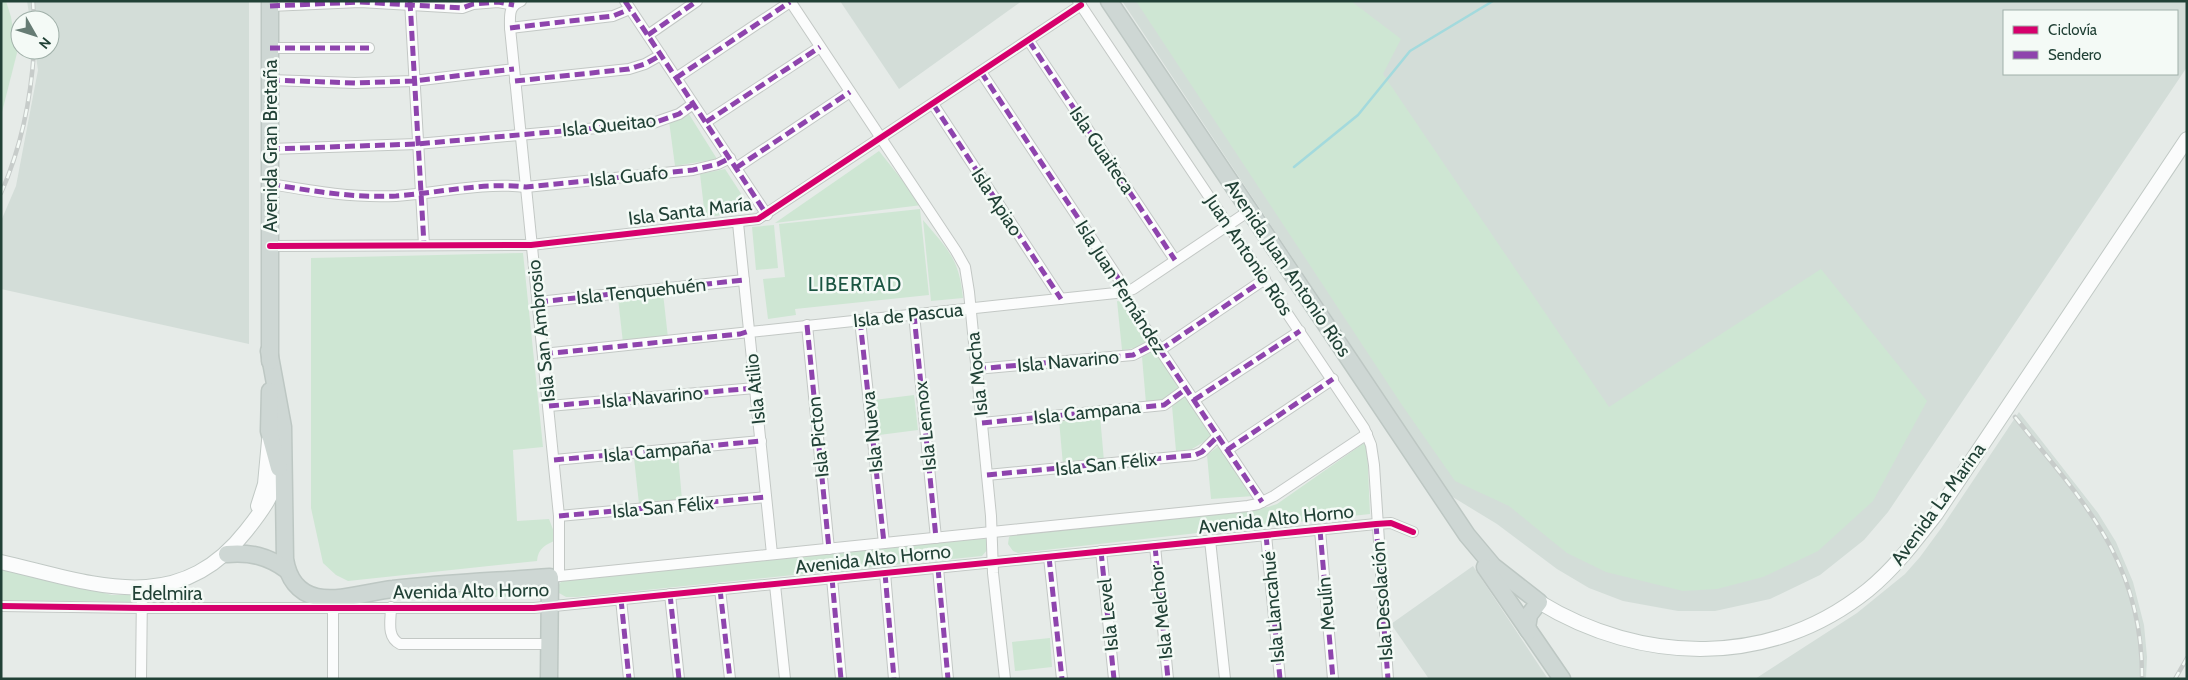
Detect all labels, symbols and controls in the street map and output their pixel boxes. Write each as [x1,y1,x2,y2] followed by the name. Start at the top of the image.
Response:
[10,10,60,60] north arrow
[2003,10,2178,75] legend
[2048,21,2098,39] text: Ciclovía
[35,34,55,53] text: N
[2048,46,2102,64] text: Sendero
[259,59,282,233] street label: Avenida Gran Bretaña
[1065,102,1139,198] street label: Isla Guaiteca
[561,109,657,141] street label: Isla Queitao
[589,160,669,192] street label: Isla Guafo
[967,164,1027,240] street label: Isla Apiao
[1220,175,1356,361] street label: Avenida Juan Antonio Ríos
[1200,189,1298,320] street label: Juan Antonio Ríos
[627,192,753,230] street label: Isla Santa María
[1071,216,1171,358] street label: Isla Juan Fernández
[522,259,560,403] street label: Isla San Ambrosio
[808,272,902,296] district label: LIBERTAD
[575,273,707,309] street label: Isla Tenquehuén
[852,298,964,332] street label: Isla de Pascua
[961,331,993,417] street label: Isla Mocha
[1016,345,1120,377] street label: Isla Navarino
[740,353,770,425] street label: Isla Atilio
[909,380,941,472] street label: Isla Lennox
[600,381,704,413] street label: Isla Navarino
[856,390,888,474] street label: Isla Nueva
[802,395,834,479] street label: Isla Picton
[1032,395,1142,429] street label: Isla Campana
[603,435,711,467] street label: Isla Campaña
[1886,438,1990,570] street label: Avenida La Marina
[1054,447,1158,481] street label: Isla San Félix
[611,491,715,523] street label: Isla San Félix
[1197,499,1355,539] street label: Avenida Alto Horno
[794,539,952,579] street label: Avenida Alto Horno
[1366,541,1398,661] street label: Isla Desolación
[1257,550,1289,664] street label: Isla Llancahué
[1145,564,1177,660] street label: Isla Melchor
[1312,576,1340,632] street label: Meulín
[1093,577,1123,652] street label: Isla Level
[393,578,549,604] street label: Avenida Alto Horno
[132,582,202,605] street label: Edelmira

